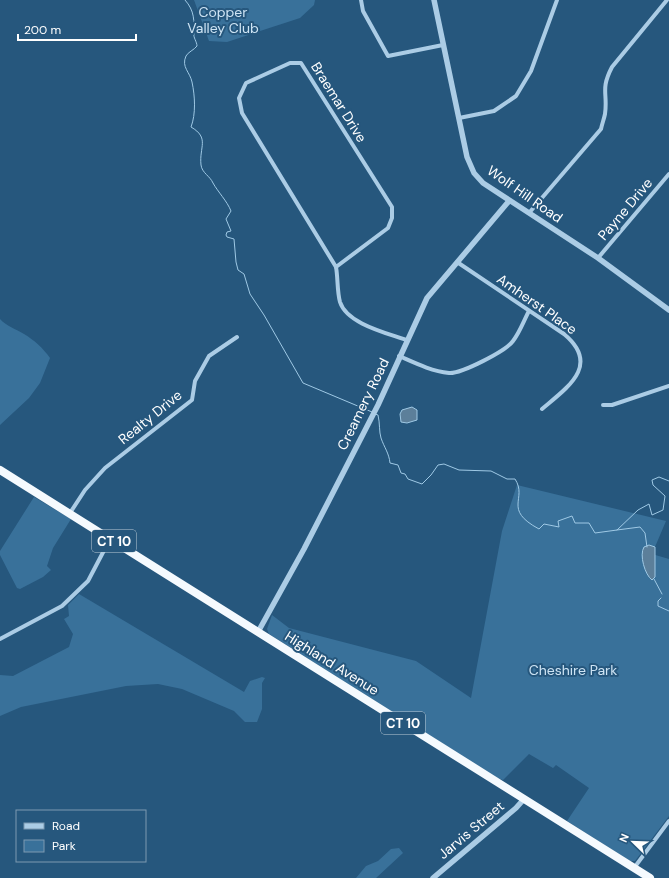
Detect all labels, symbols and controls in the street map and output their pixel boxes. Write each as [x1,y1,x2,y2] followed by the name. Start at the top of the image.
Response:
[187,3,259,37] park label: Copper Valley Club
[18,16,136,42] scale bar
[24,22,61,38] text: 200 m
[307,58,371,146] street label: Braemar Drive
[484,161,566,227] street label: Wolf Hill Road
[594,174,656,244] street label: Payne Drive
[493,270,581,338] street label: Amherst Place
[333,355,393,453] street label: Creamery Road
[115,386,186,448] street label: Realty Drive
[92,530,136,552] road number: CT 10
[282,627,382,699] street label: Highland Avenue
[529,661,617,679] park label: Cheshire Park
[381,712,425,734] road number: CT 10
[434,797,508,863] street label: Jarvis Street
[16,810,146,862] legend
[52,818,80,834] text: Road
[613,822,653,862] north arrow
[616,832,632,845] text: N
[52,838,76,854] text: Park

